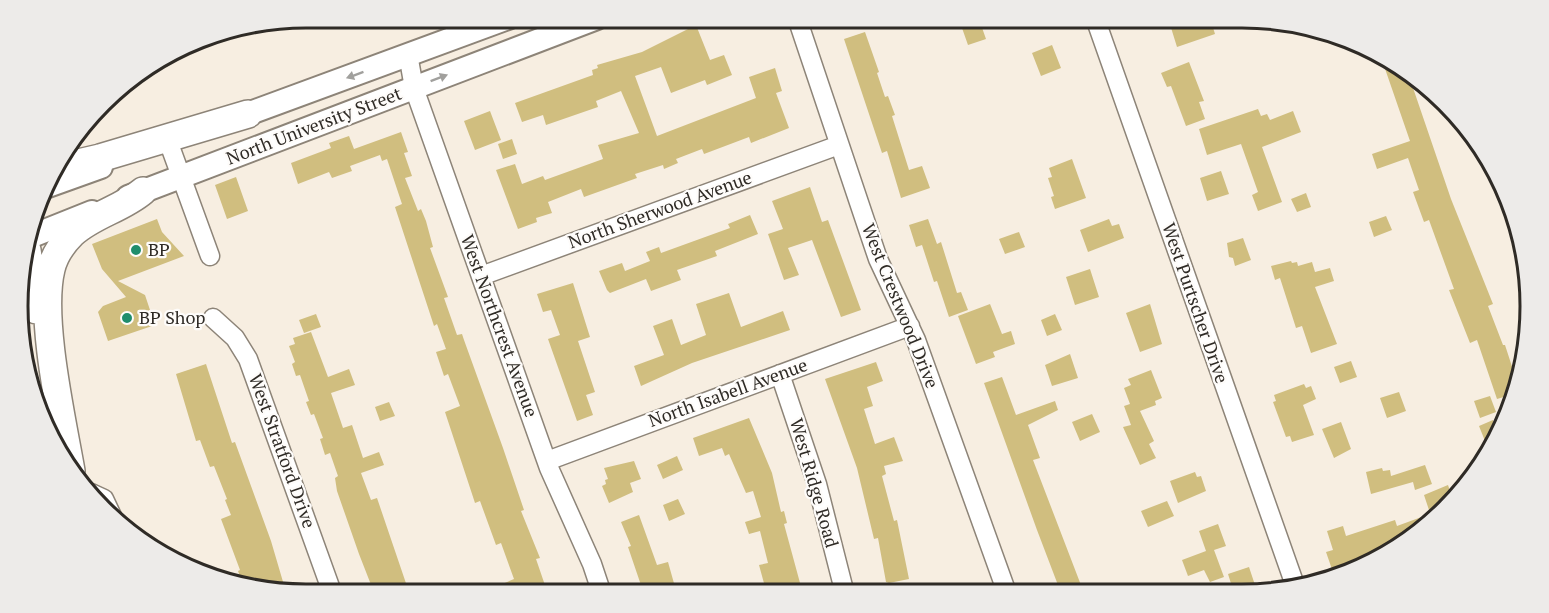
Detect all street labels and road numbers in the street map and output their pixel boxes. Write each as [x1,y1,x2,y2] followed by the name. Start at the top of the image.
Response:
[223,80,405,170] street label: North University Street
[564,165,755,253] street label: North Sherwood Avenue
[1157,219,1235,386] street label: West Purtscher Drive
[857,220,945,392] street label: West Crestwood Drive
[456,231,544,420] street label: West Northcrest Avenue
[645,352,810,432] street label: North Isabell Avenue
[244,370,322,531] street label: West Stratford Drive
[785,415,845,550] street label: West Ridge Road

